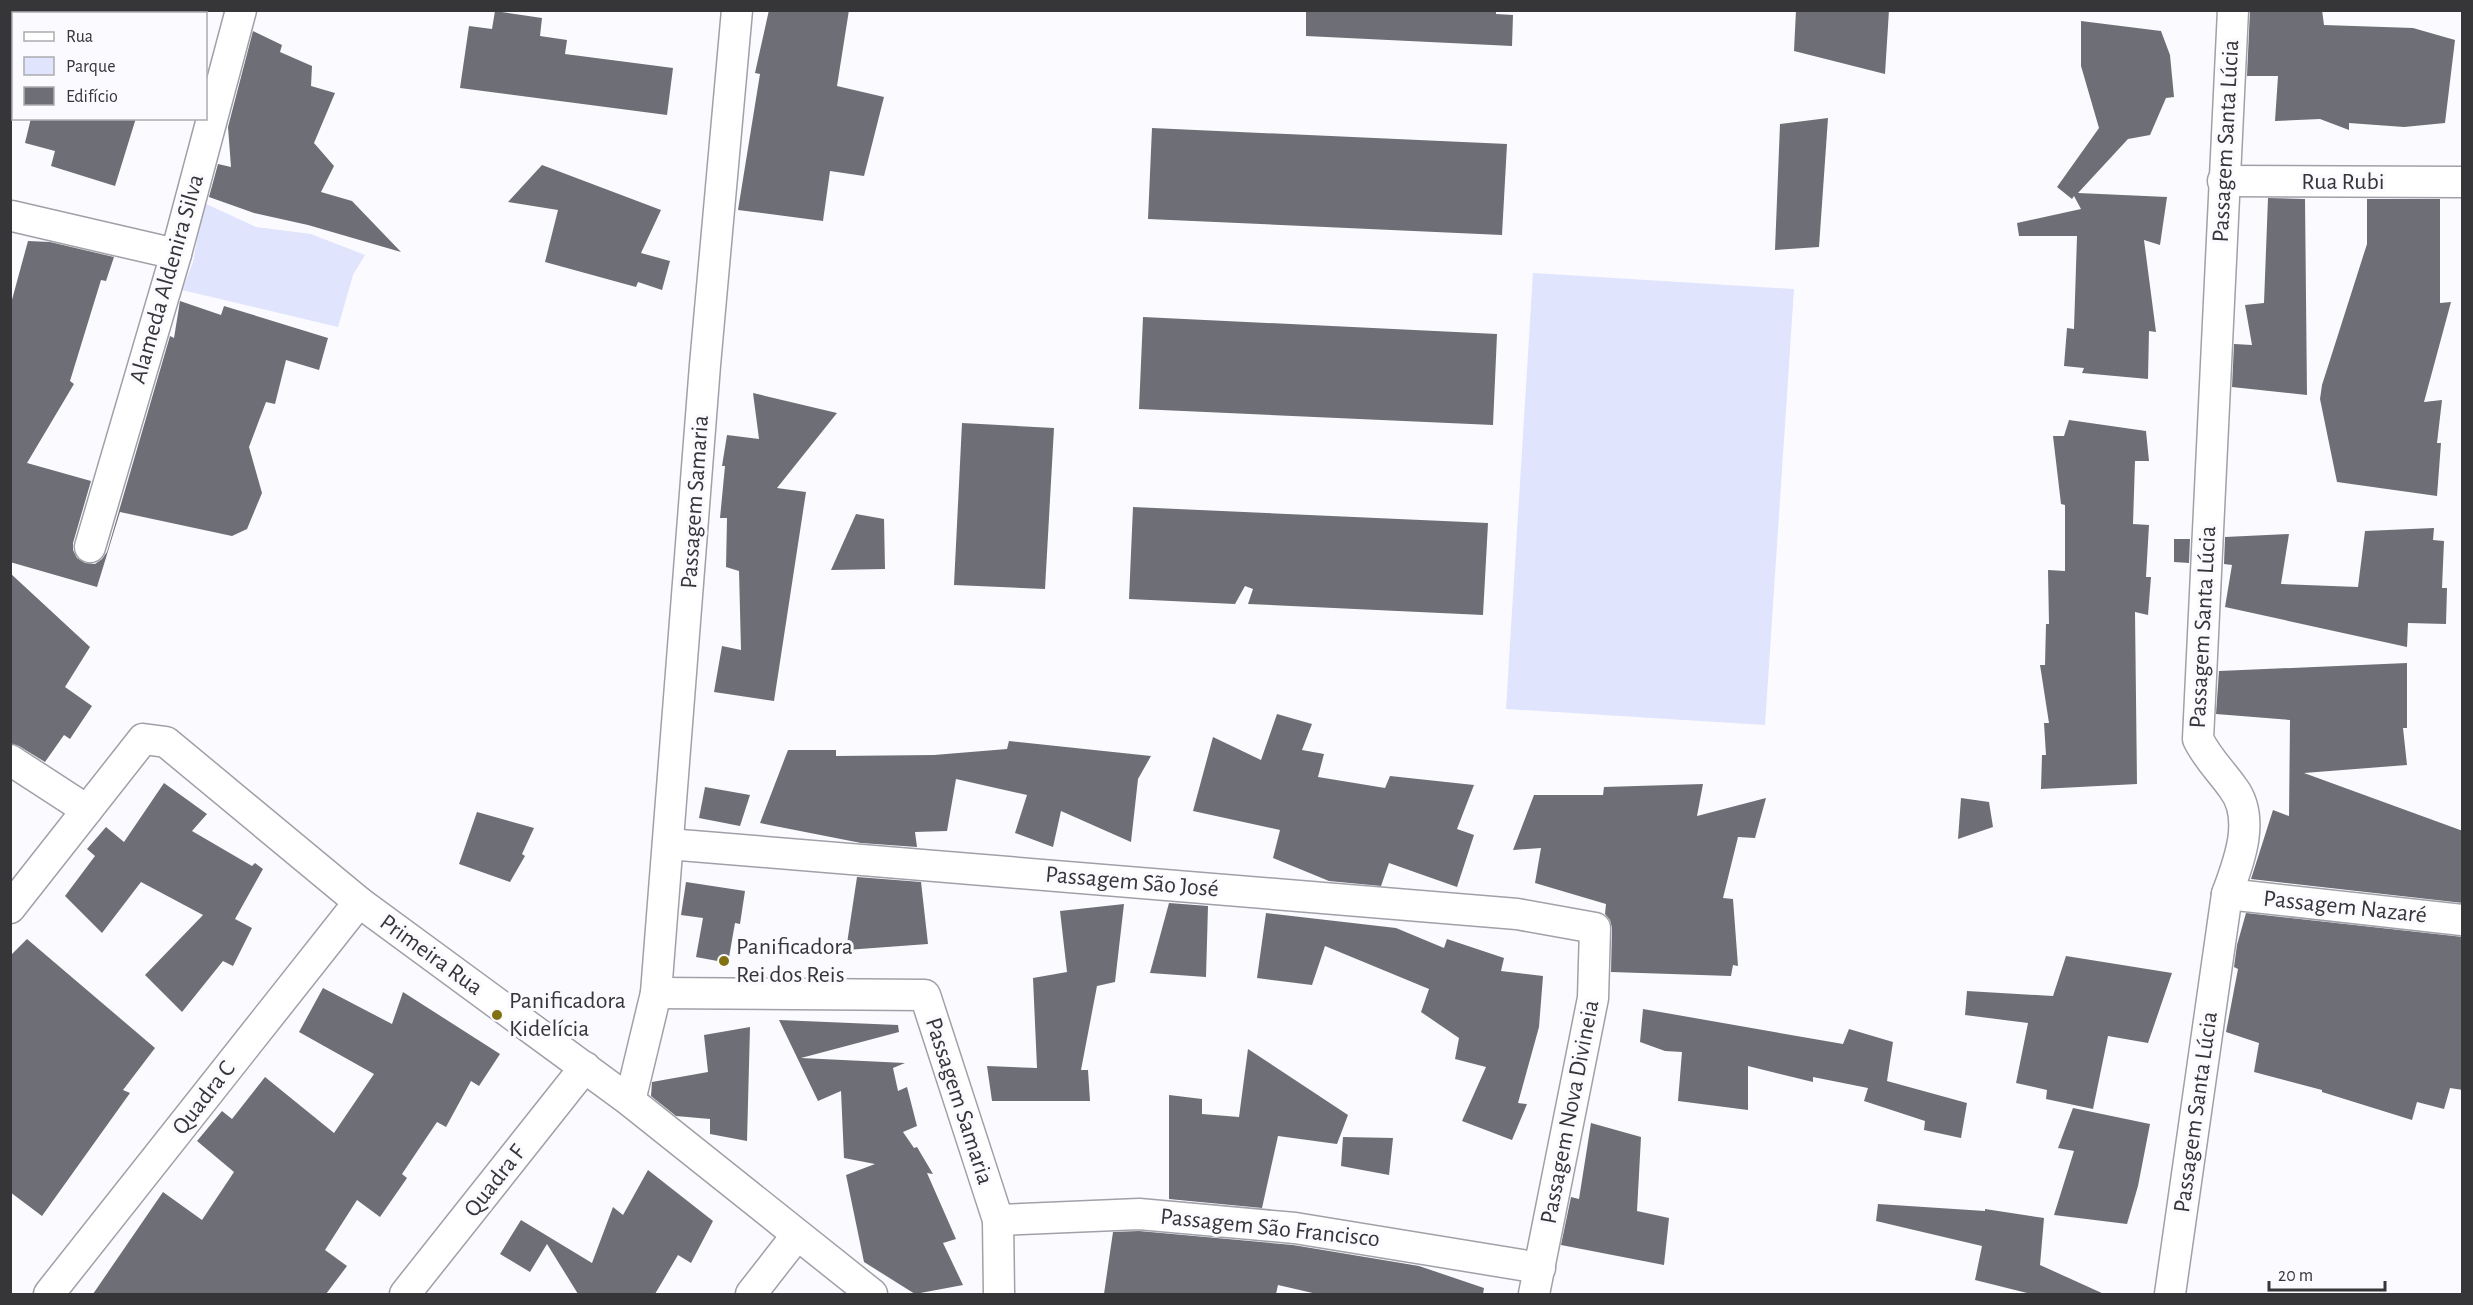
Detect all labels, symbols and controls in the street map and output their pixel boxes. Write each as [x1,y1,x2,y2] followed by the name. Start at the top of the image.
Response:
[12,12,207,120] legend
[66,28,93,46] text: Rua
[2209,39,2243,243] street label: Passagem Santa Lúcia
[66,58,115,76] text: Parque
[66,88,118,106] text: Edifício
[2301,170,2385,194] street label: Rua Rubi
[126,172,208,386] street label: Alameda Aldenira Silva
[677,414,713,590] street label: Passagem Samaria
[2186,525,2220,729] street label: Passagem Santa Lúcia
[1044,862,1220,902] street label: Passagem São José
[2262,886,2428,928] street label: Passagem Nazaré
[375,910,487,1000] street label: Primeira Rua
[736,935,853,987] place label: Panificadora Rei dos Reis
[717,954,731,968] marker: Panificadora Rei dos Reis
[509,989,626,1041] place label: Panificadora Kidelícia
[1537,998,1603,1226] street label: Passagem Nova Divineia
[490,1008,504,1022] marker: Panificadora Kidelícia
[2170,1010,2222,1214] street label: Passagem Santa Lúcia
[921,1014,997,1188] street label: Passagem Samaria
[168,1057,240,1139] street label: Quadra C
[460,1140,531,1222] street label: Quadra F
[1159,1205,1381,1251] street label: Passagem São Francisco
[2269,1254,2384,1292] scale bar
[2278,1267,2313,1285] text: 20 m

